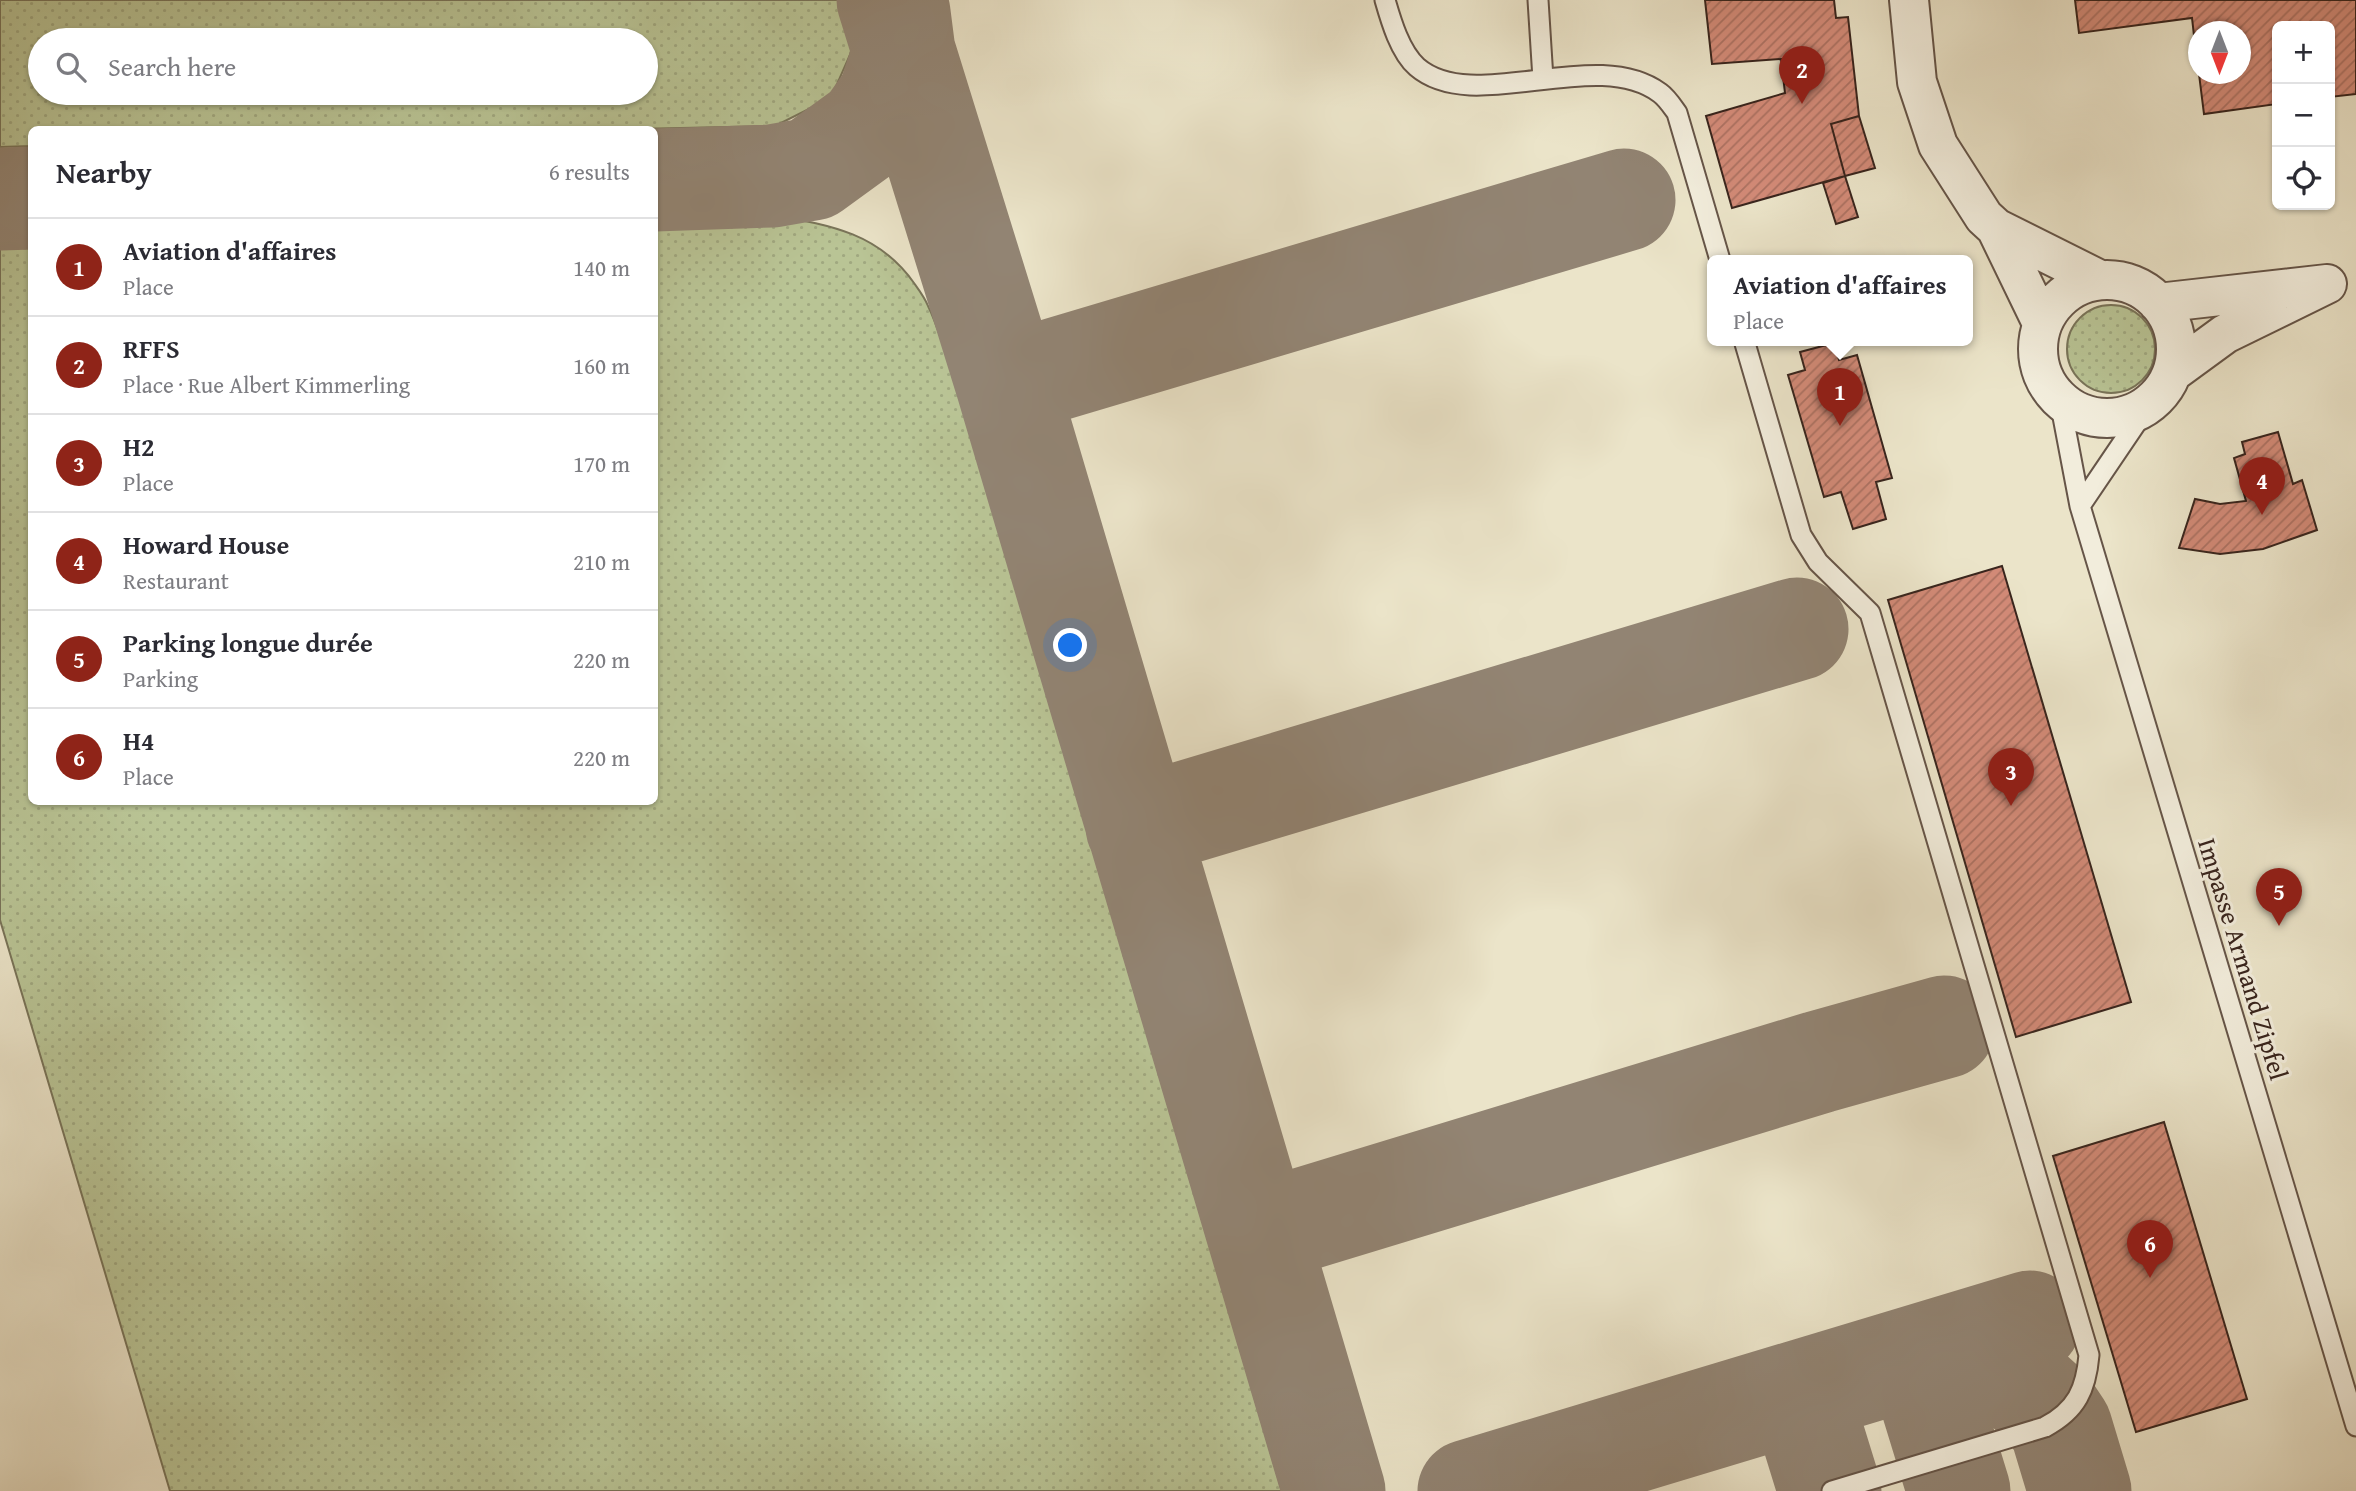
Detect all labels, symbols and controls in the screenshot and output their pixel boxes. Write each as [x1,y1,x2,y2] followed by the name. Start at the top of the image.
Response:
[2188,21,2251,84] north arrow
[2272,21,2335,210] map controls
[2272,21,2335,84] button: +
[28,28,658,105] search box
[1779,46,1825,104] pin: 2
[108,47,236,86] text: Search here
[52,48,90,86] icon: search
[2272,84,2335,147] button: −
[2272,147,2335,210] button: locate
[56,150,152,194] text: Nearby
[549,155,630,188] text: 6 results
[123,231,336,270] text: Aviation d'affaires
[73,251,85,284] text: 1
[573,251,630,284] text: 140 m
[1707,255,1973,346] popup
[1733,265,1947,304] text: Aviation d'affaires
[123,270,174,303] text: Place
[1733,304,1784,337] text: Place
[123,329,180,368] text: RFFS
[73,349,85,382] text: 2
[573,349,630,382] text: 160 m
[123,368,410,401] text: Place · Rue Albert Kimmerling
[1817,368,1863,426] pin: 1
[123,427,154,466] text: H2
[73,447,85,480] text: 3
[573,447,630,480] text: 170 m
[2239,457,2285,515] pin: 4
[123,466,174,499] text: Place
[123,525,289,564] text: Howard House
[73,545,85,578] text: 4
[573,545,630,578] text: 210 m
[123,564,229,597] text: Restaurant
[123,623,373,662] text: Parking longue durée
[1053,628,1087,662] your location
[73,643,85,676] text: 5
[573,643,630,676] text: 220 m
[123,662,198,695] text: Parking
[123,721,154,760] text: H4
[73,741,85,774] text: 6
[573,741,630,774] text: 220 m
[1988,748,2034,806] pin: 3
[123,760,174,793] text: Place
[2188,833,2299,1085] street label: Impasse Armand Zipfel
[2256,868,2302,926] pin: 5
[2127,1220,2173,1278] pin: 6

